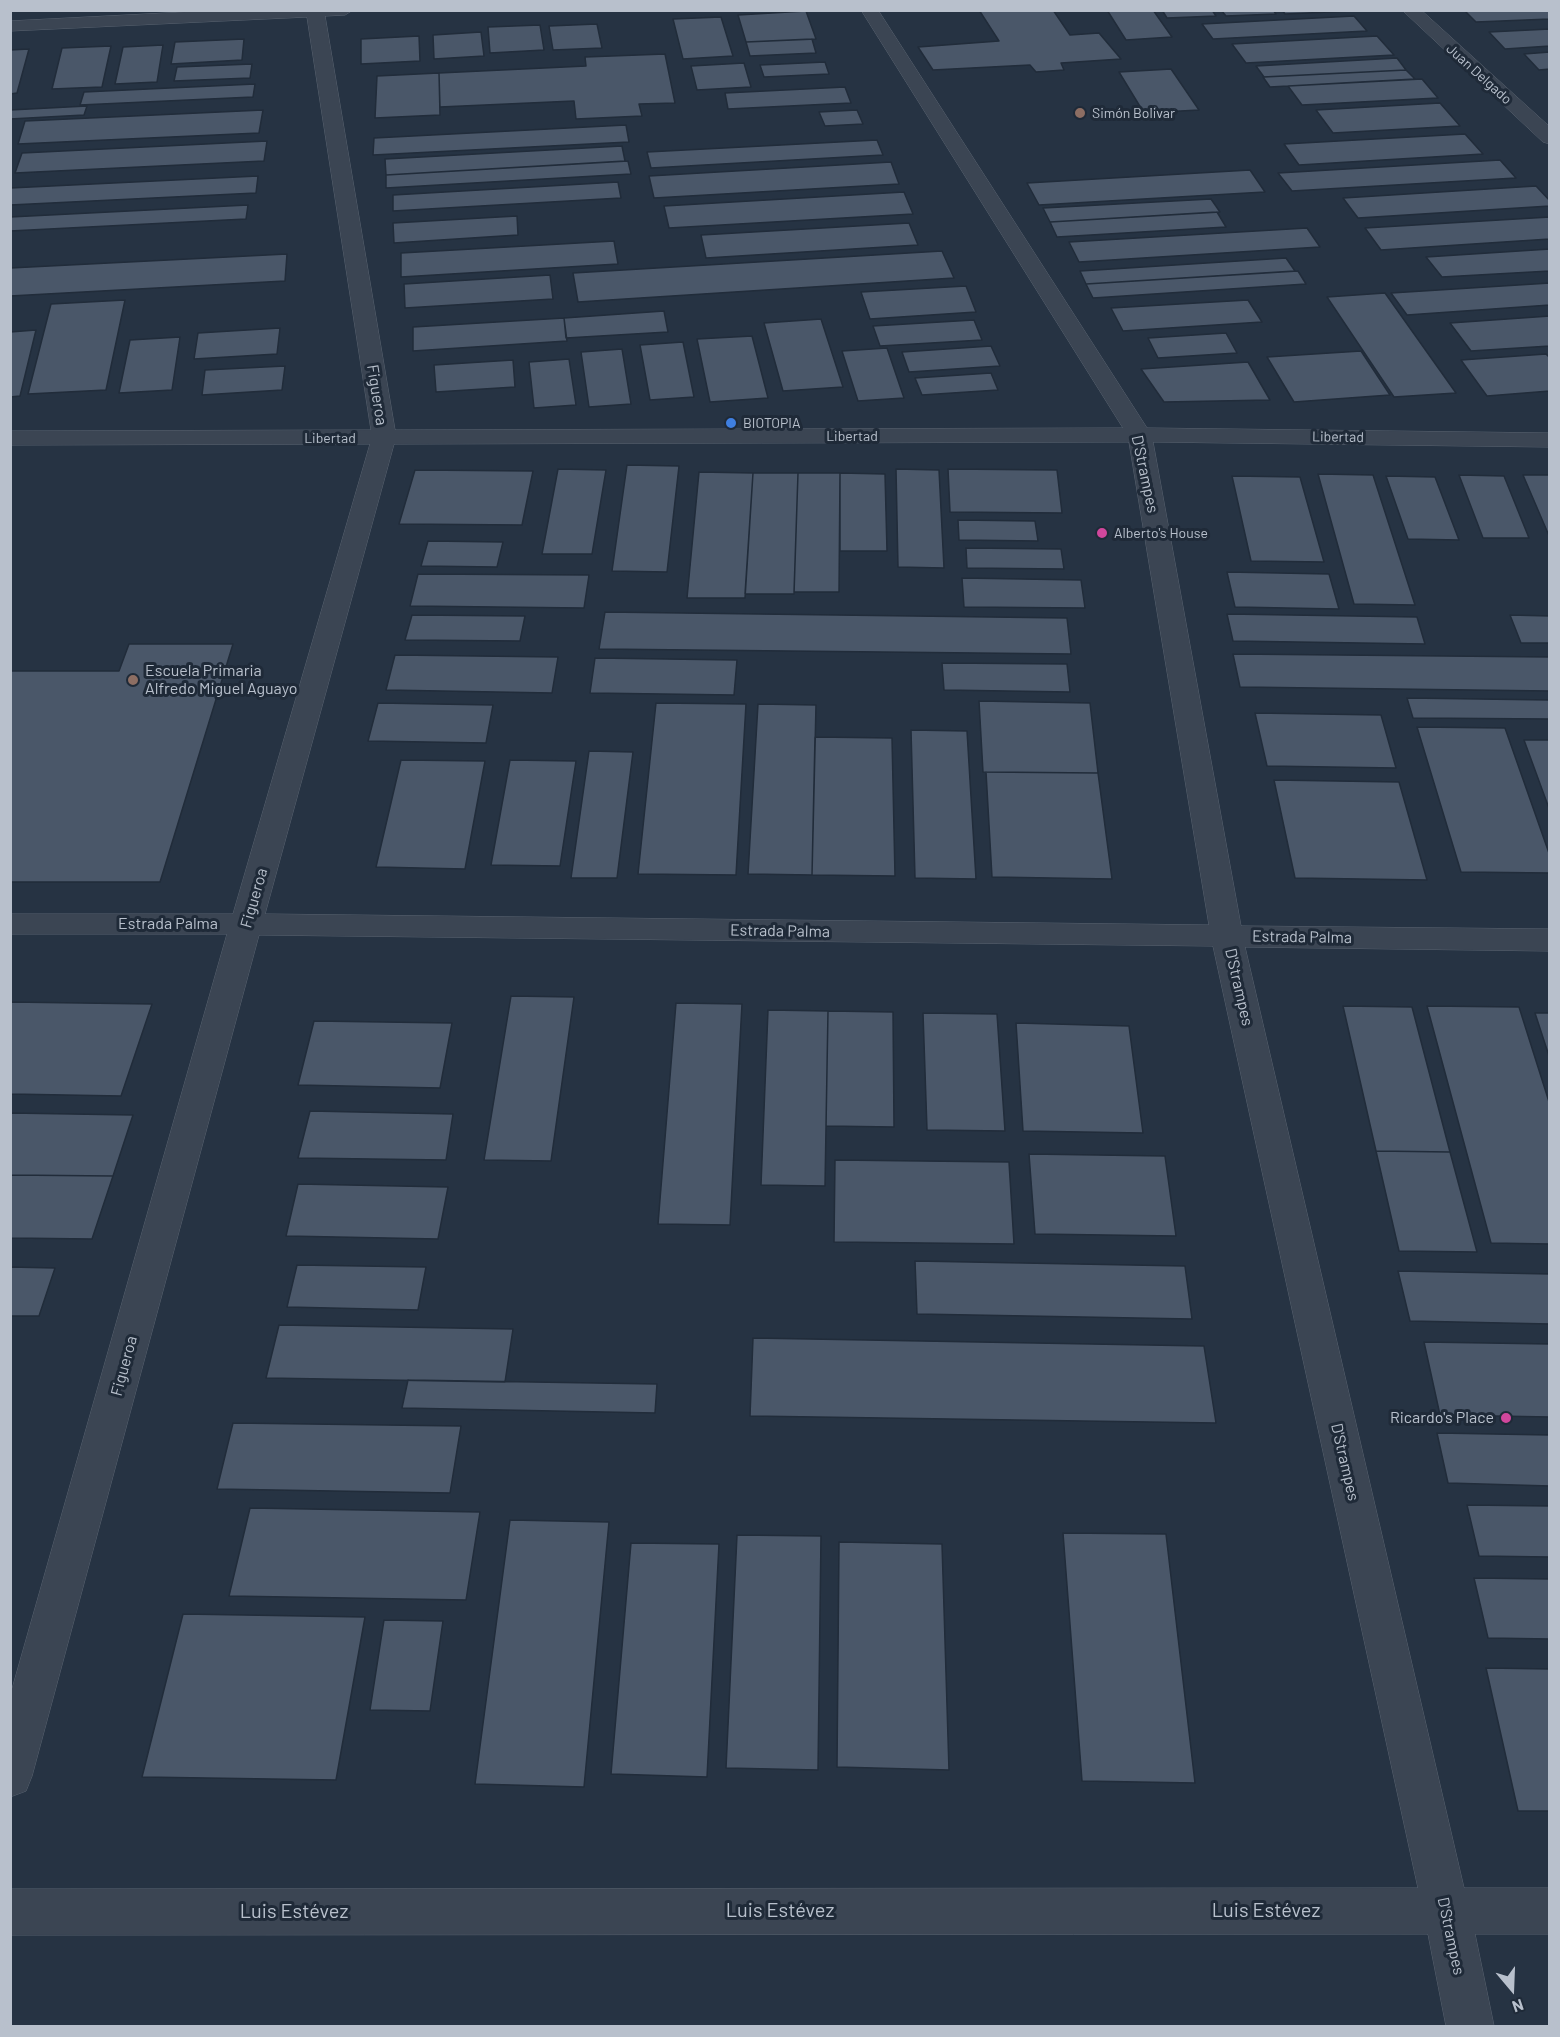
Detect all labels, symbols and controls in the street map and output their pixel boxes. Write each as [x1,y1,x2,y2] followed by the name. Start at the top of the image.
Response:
[1443,40,1515,108] street label: Juan Delgado
[1092,105,1175,121] place label: Simón Bolivar
[1073,106,1087,120] marker: Simón Bolivar
[363,363,391,427] street label: Figueroa
[743,415,800,431] place label: BIOTOPIA
[724,416,738,430] marker: BIOTOPIA
[826,428,878,444] street label: Libertad
[1312,428,1364,446] street label: Libertad
[304,430,356,446] street label: Libertad
[1127,433,1163,515] street label: D'Strampes
[1114,525,1208,541] place label: Alberto's House
[1095,526,1109,540] marker: Alberto's House
[145,661,297,699] place label: Escuela Primaria Alfredo Miguel Aguayo
[126,673,140,687] marker: Escuela Primaria Alfredo Miguel Aguayo
[236,866,272,930] street label: Figueroa
[118,914,218,934] street label: Estrada Palma
[730,921,830,941] street label: Estrada Palma
[1252,927,1352,947] street label: Estrada Palma
[1221,946,1257,1028] street label: D'Strampes
[107,1334,141,1398] street label: Figueroa
[1390,1408,1494,1428] place label: Ricardo's Place
[1499,1411,1513,1425] marker: Ricardo's Place
[1327,1421,1363,1503] street label: D'Strampes
[1433,1895,1469,1977] street label: D'Strampes
[726,1898,834,1922] street label: Luis Estévez
[1212,1898,1320,1922] street label: Luis Estévez
[240,1899,348,1923] street label: Luis Estévez
[1482,1959,1542,2019] north arrow
[1510,1996,1526,2017] text: N

